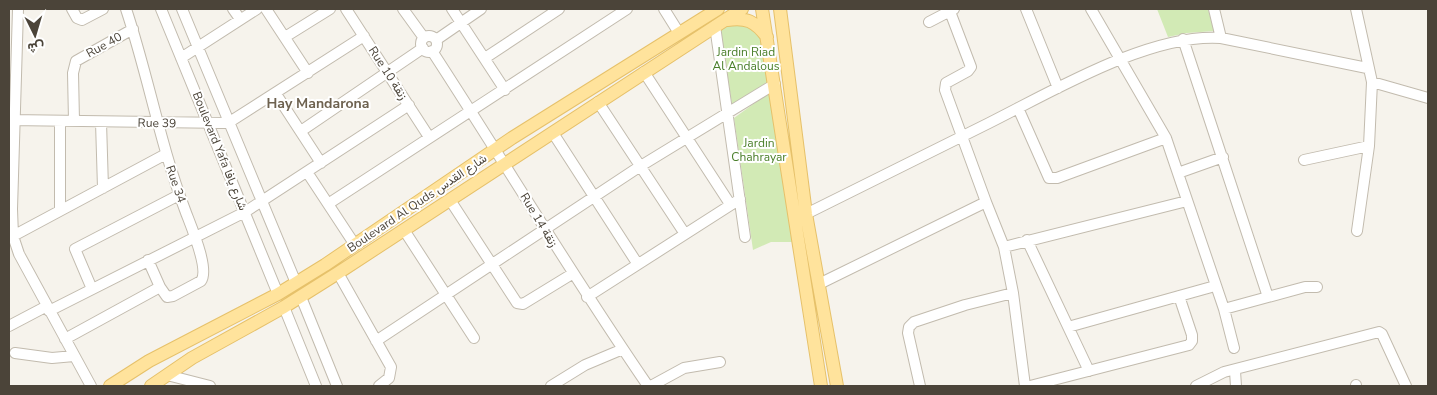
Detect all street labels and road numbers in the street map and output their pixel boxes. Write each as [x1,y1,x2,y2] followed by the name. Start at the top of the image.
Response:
[83,29,125,61] street label: Rue 40
[365,43,411,103] street label: Rue 10 زنقة
[188,89,251,213] street label: Boulevard Yafa شارع يافا
[138,115,176,131] street label: Rue 39
[344,150,491,257] street label: Boulevard Al Quds شارع القدس
[162,163,190,205] street label: Rue 34
[517,190,561,250] street label: Rue 14 زنقة

